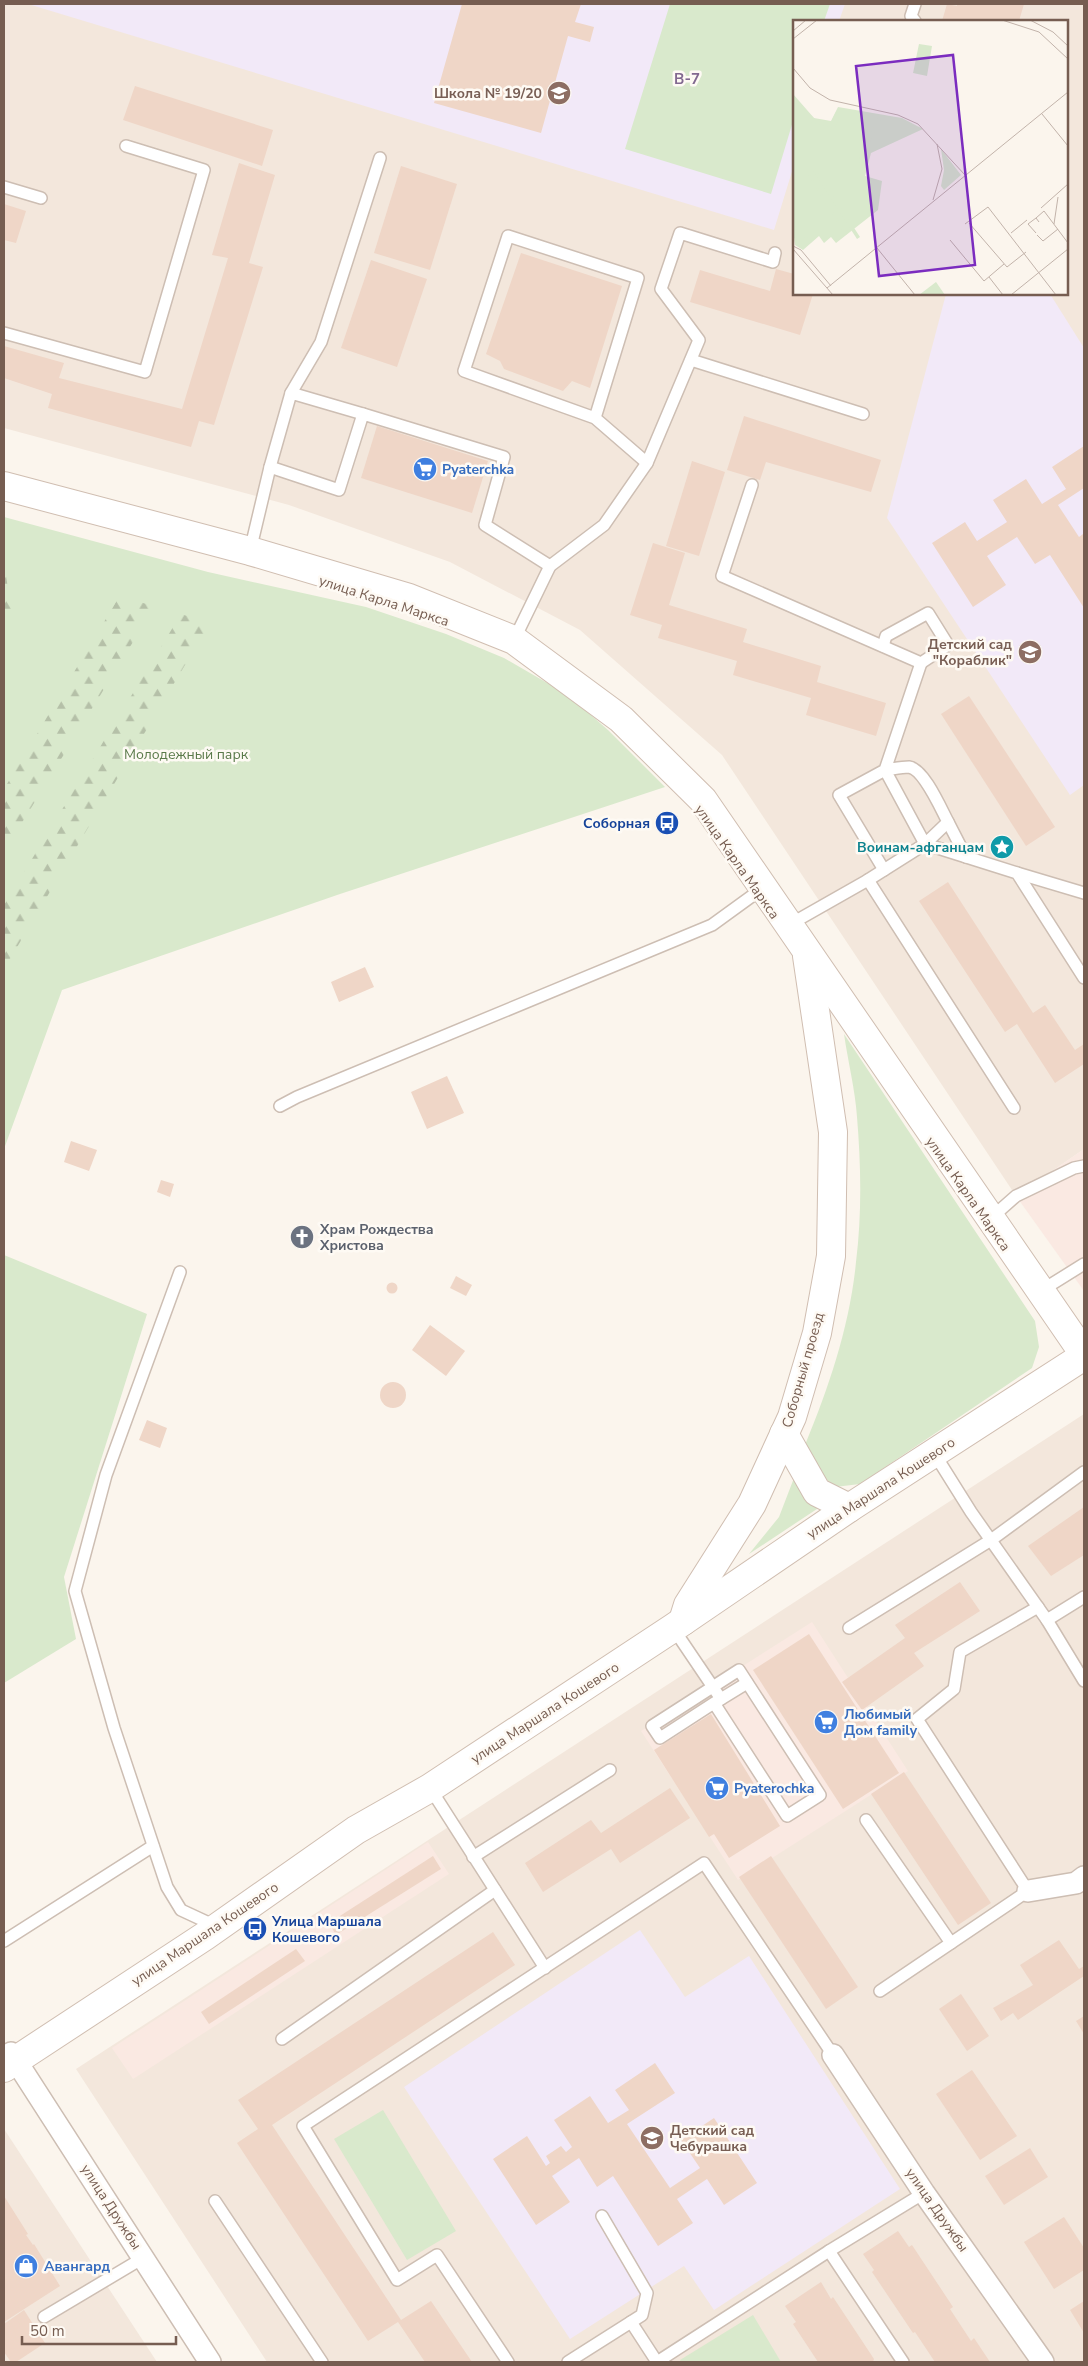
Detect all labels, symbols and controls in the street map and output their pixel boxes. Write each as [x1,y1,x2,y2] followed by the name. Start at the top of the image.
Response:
[793,20,1068,295] inset map
[674,69,700,89] district label: В-7
[546,80,572,106] school or university icon: Школа № 19/20
[434,84,542,103] place label: Школа № 19/20
[412,456,438,482] supermarket icon: Pyaterchka
[442,460,514,479] place label: Pyaterchka
[316,571,452,631] street label: улица Карла Маркса
[928,635,1012,670] place label: Детский сад "Кораблик"
[1017,639,1043,665] school or university icon: Детский сад "Кораблик"
[124,745,249,764] park label: Молодежный парк
[690,801,784,923] street label: улица Карла Маркса
[654,810,680,836] bus stop icon: Соборная
[583,814,650,833] place label: Соборная
[989,834,1015,860] place icon: Воинам-афганцам
[857,838,984,857] place label: Воинам-афганцам
[921,1133,1015,1255] street label: улица Карла Маркса
[319,1220,434,1255] place label: Храм Рождества Христова
[289,1224,315,1250] church icon: Храм Рождества Христова
[777,1310,829,1430] street label: Соборный проезд
[803,1433,959,1543] street label: улица Маршала Кошевого
[467,1658,623,1768] street label: улица Маршала Кошевого
[844,1705,918,1740] place label: Любимый Дом family
[813,1709,839,1735] supermarket icon: Любимый Дом family
[704,1775,730,1801] supermarket icon: Pyaterochka
[734,1779,814,1798] place label: Pyaterochka
[128,1878,282,1990] street label: улица Маршала Кошевого
[271,1912,382,1947] place label: Улица Маршала Кошевого
[242,1916,268,1942] bus stop icon: Улица Маршала Кошевого
[670,2121,755,2156] place label: Детский сад Чебурашка
[639,2125,665,2151] school or university icon: Детский сад Чебурашка
[76,2161,146,2253] street label: улица Дружбы
[901,2164,973,2256] street label: улица Дружбы
[13,2253,39,2279] shop icon: Авангард
[44,2257,111,2276] place label: Авангард
[22,2314,176,2346] scale bar
[30,2321,65,2341] text: 50 m

